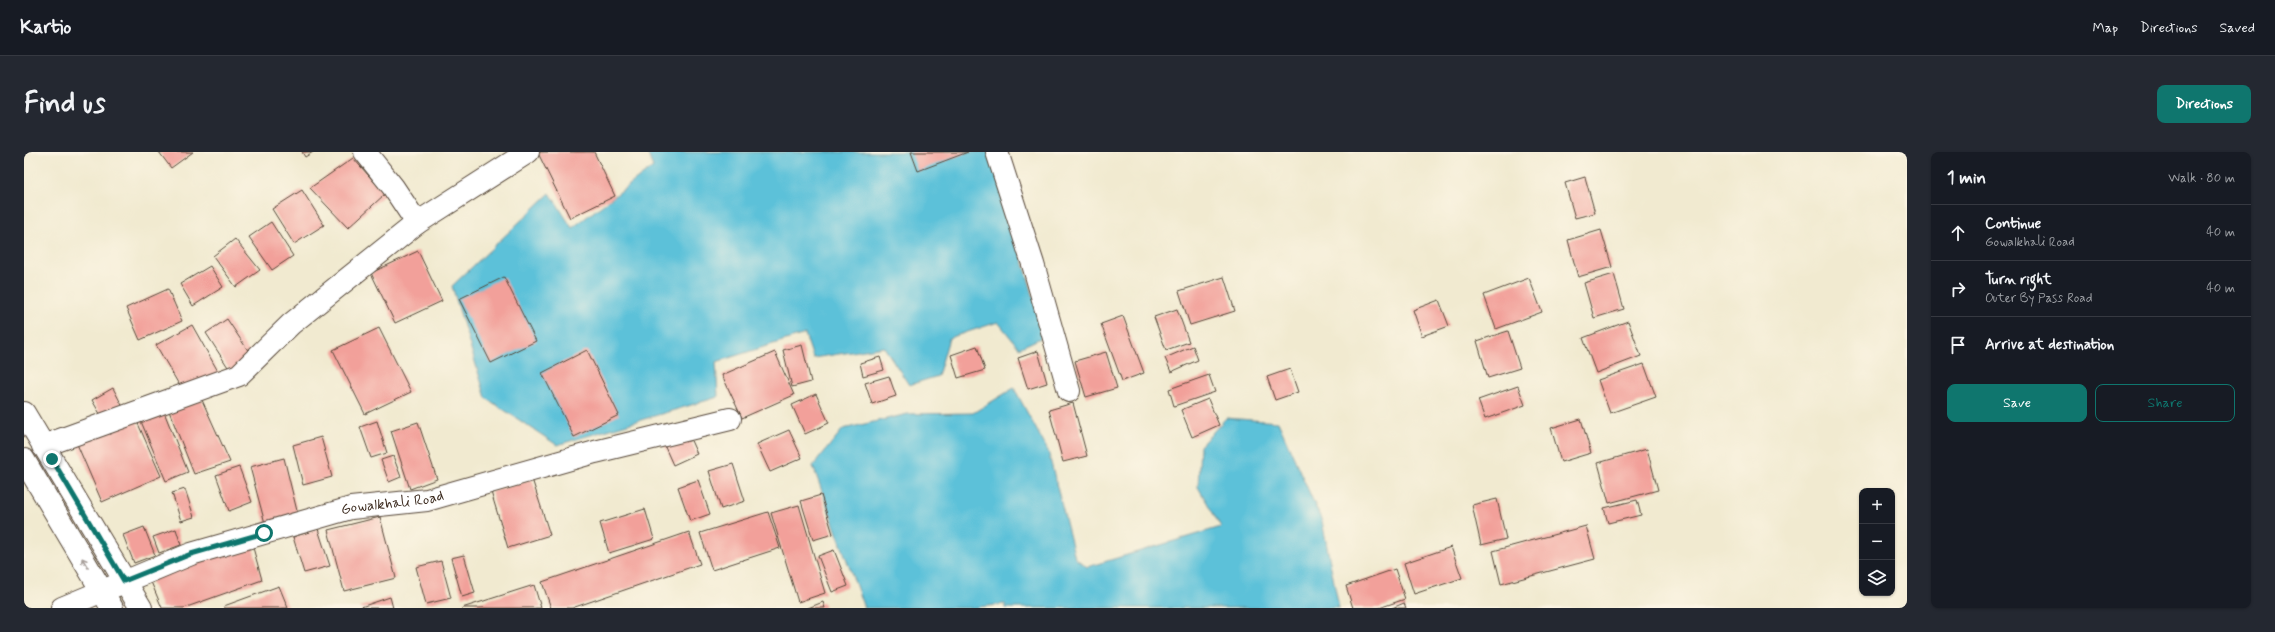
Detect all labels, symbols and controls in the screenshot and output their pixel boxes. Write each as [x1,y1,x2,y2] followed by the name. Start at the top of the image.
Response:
[20,15,71,40] text: Kartio
[2092,19,2118,37] text: Map
[2140,19,2198,37] text: Directions
[2220,19,2255,37] text: Saved
[2157,85,2251,123] button: Directions
[24,86,105,123] text: Find us
[1947,167,1986,189] text: 1 min
[2168,170,2235,187] text: Walk · 80 m
[1985,214,2041,234] text: Continue
[1947,222,1969,244] icon: ahead
[2206,224,2235,241] text: 40 m
[1985,234,2075,251] text: Gowalkhali Road
[1985,270,2052,290] text: Turn right
[1947,278,1969,300] icon: right
[2206,280,2235,297] text: 40 m
[1985,290,2092,307] text: Outer By Pass Road
[1947,334,1969,356] icon: arrive
[1985,335,2114,355] text: Arrive at destination
[1947,384,2087,422] button: Save
[2095,384,2235,422] button: Share
[43,450,61,468] route end
[338,486,446,520] street label: Gowalkhali Road
[1859,488,1895,596] map controls
[1859,488,1895,524] button: +
[255,524,273,542] route start
[1859,524,1895,560] button: −
[80,557,88,569] one-way arrow
[1859,560,1895,596] button: layers

